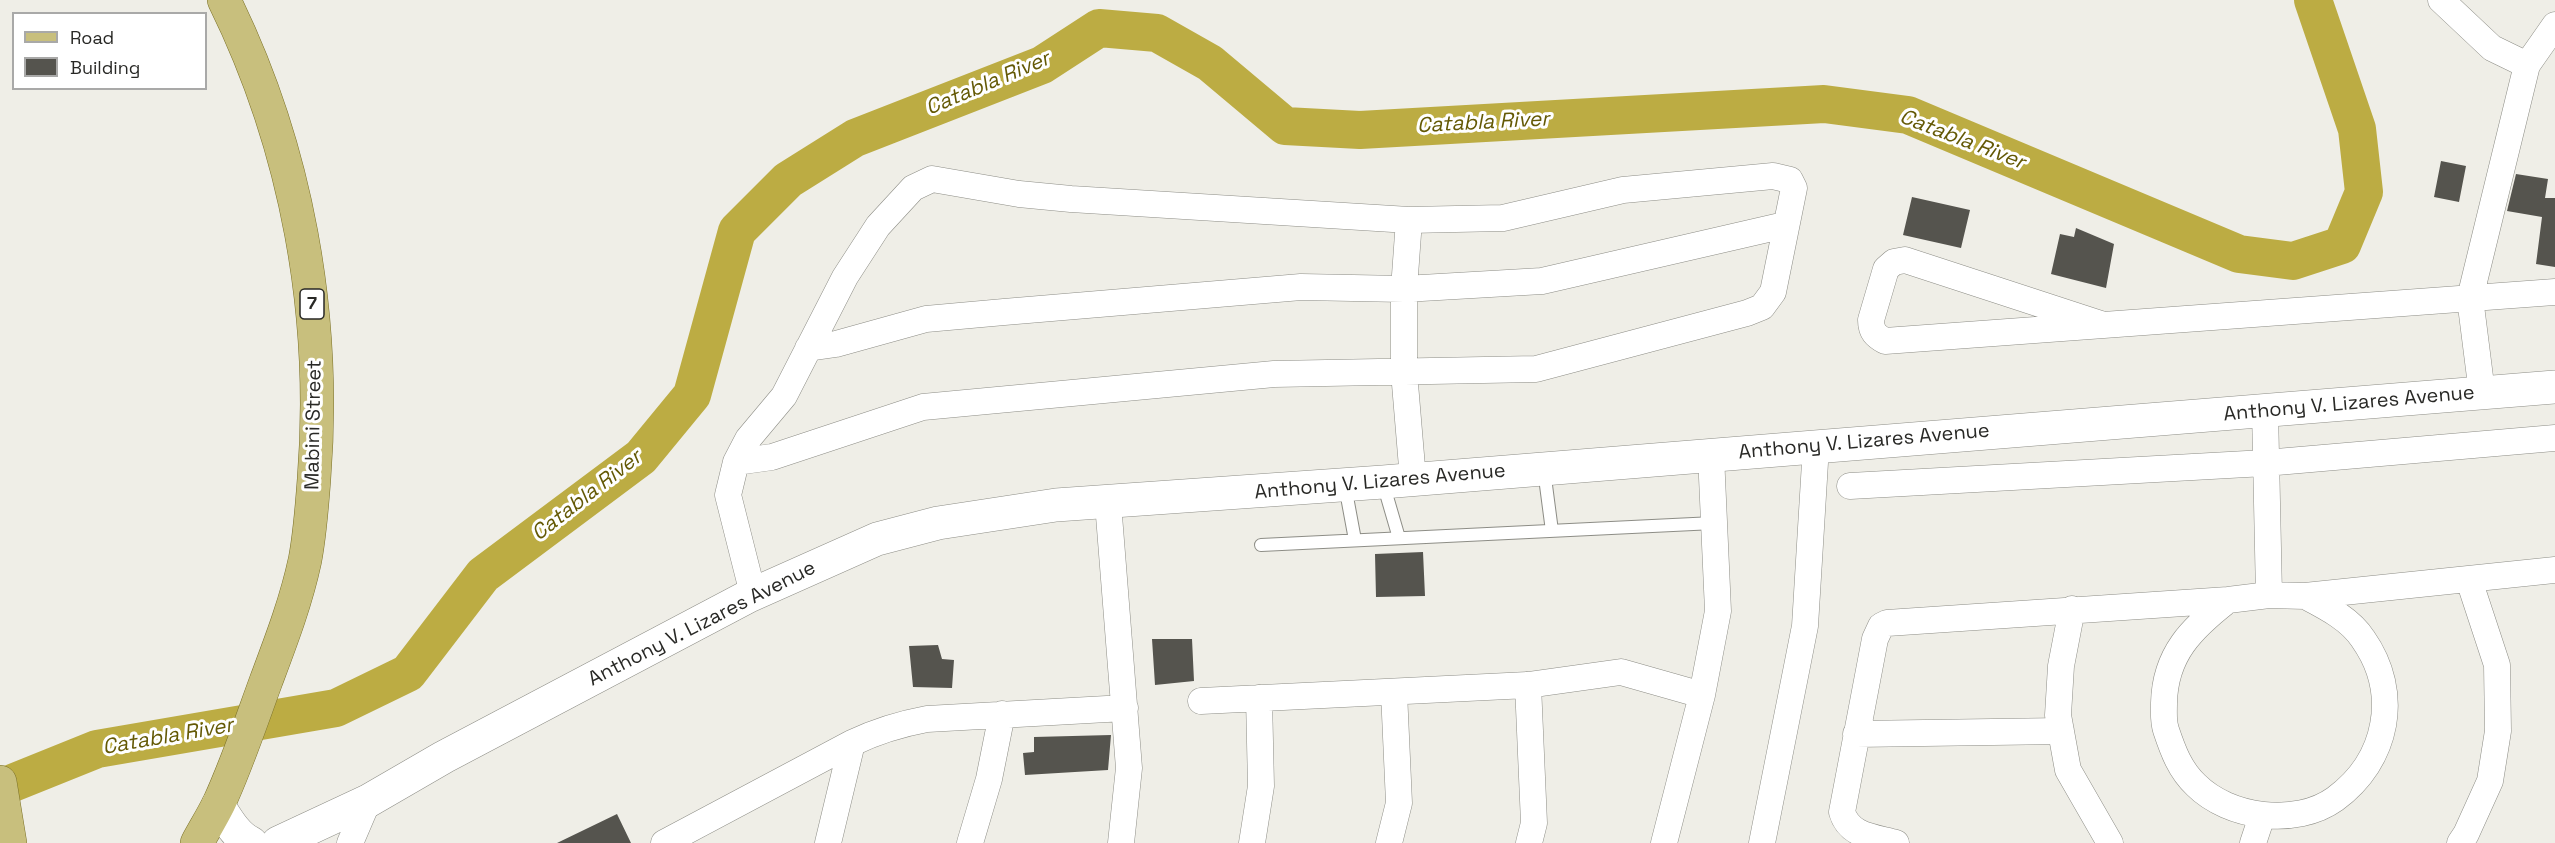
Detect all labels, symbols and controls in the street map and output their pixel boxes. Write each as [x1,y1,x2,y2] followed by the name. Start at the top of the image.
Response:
[12,12,207,90] legend
[70,26,114,49] text: Road
[922,47,1054,121] water label: Catabla River
[70,56,140,79] text: Building
[1896,105,2028,175] water label: Catabla River
[1416,107,1550,139] water label: Catabla River
[300,289,324,319] road number: 7
[301,360,327,490] street label: Mabini Street
[2222,381,2476,427] street label: Anthony V. Lizares Avenue
[1737,419,1991,465] street label: Anthony V. Lizares Avenue
[527,445,647,547] water label: Catabla River
[1253,459,1507,505] street label: Anthony V. Lizares Avenue
[584,556,820,692] street label: Anthony V. Lizares Avenue
[101,713,235,761] water label: Catabla River

